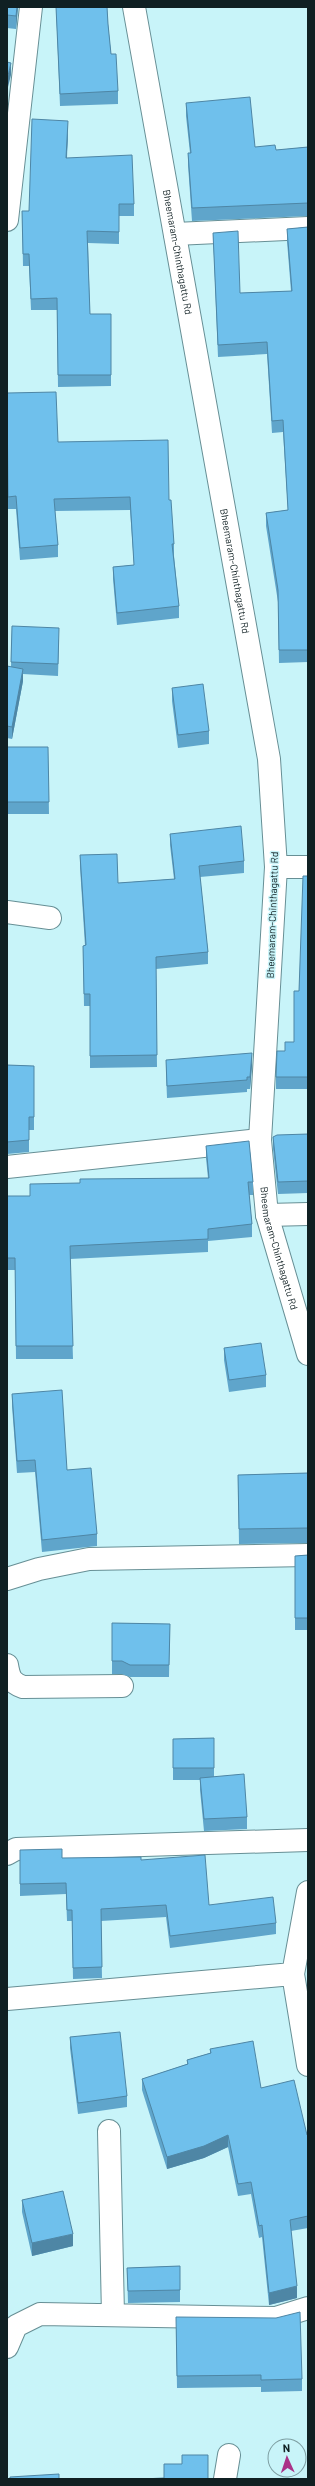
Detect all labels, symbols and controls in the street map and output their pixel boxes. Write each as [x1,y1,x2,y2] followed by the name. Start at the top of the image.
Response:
[161,189,195,316] street label: Bheemaram-Chinthagattu Rd
[218,507,252,634] street label: Bheemaram-Chinthagattu Rd
[264,852,280,978] street label: Bheemaram-Chinthagattu Rd
[258,1186,301,1311] street label: Bheemaram-Chinthagattu Rd
[267,2438,307,2478] north arrow
[282,2441,290,2454] text: N

